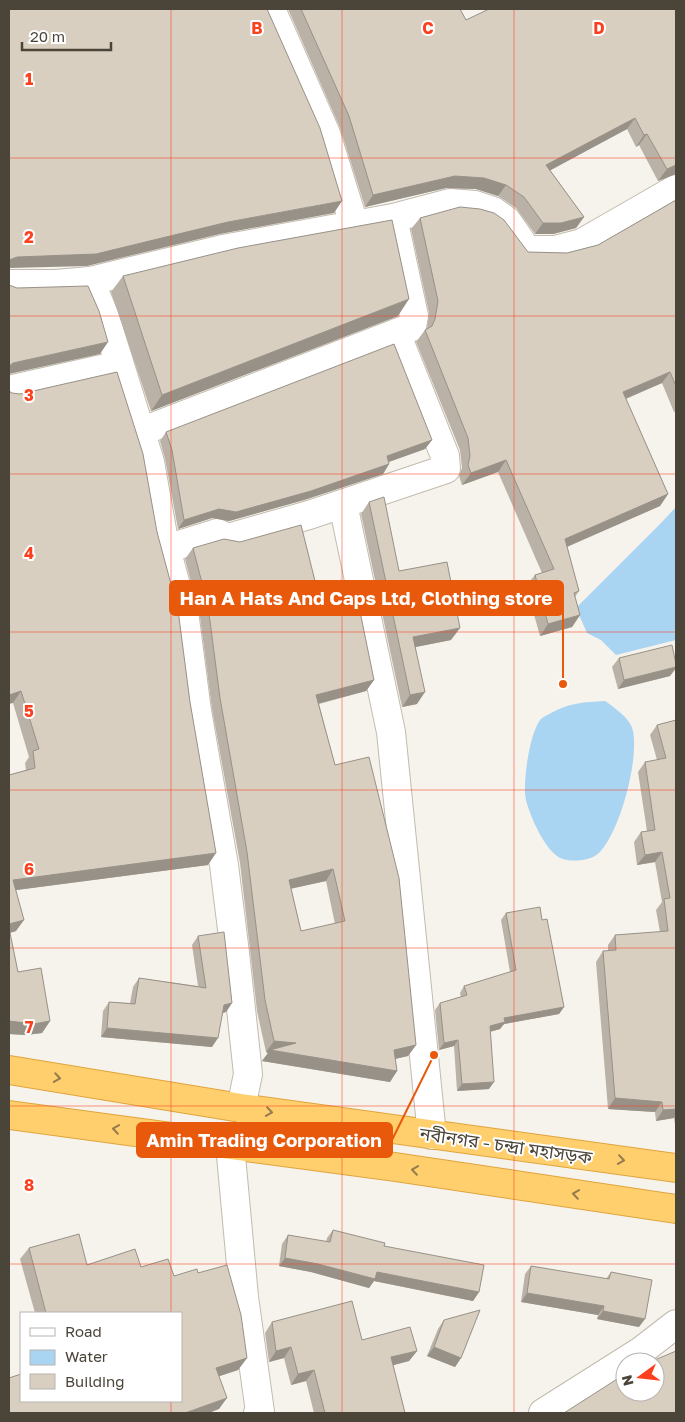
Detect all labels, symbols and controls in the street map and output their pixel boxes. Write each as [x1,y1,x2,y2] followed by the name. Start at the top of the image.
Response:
[251,18,263,38] text: B
[422,18,434,38] text: C
[593,18,605,38] text: D
[22,20,111,52] scale bar
[30,27,65,45] text: 20 m
[25,69,33,89] text: 1
[24,227,34,247] text: 2
[24,385,34,405] text: 3
[24,543,34,563] text: 4
[170,581,563,615] callout: Han A Hats And Caps Ltd, Clothing store
[180,586,552,609] text: Han A Hats And Caps Ltd, Clothing store
[24,701,34,721] text: 5
[24,859,34,879] text: 6
[25,1017,34,1037] text: 7
[52,1073,61,1083] one-way arrow
[265,1106,273,1117] one-way arrow
[417,1122,594,1168] street label: নবীনগর - চন্দ্রা মহাসড়ক
[137,1123,392,1157] callout: Amin Trading Corporation
[111,1124,119,1135] one-way arrow
[146,1128,382,1151] text: Amin Trading Corporation
[617,1155,625,1165] one-way arrow
[411,1166,420,1176] one-way arrow
[24,1175,34,1195] text: 8
[572,1189,580,1200] one-way arrow
[20,1312,182,1402] legend
[65,1322,102,1340] text: Road
[65,1347,108,1365] text: Water
[615,1352,665,1402] north arrow
[65,1372,125,1390] text: Building
[617,1373,637,1388] text: N

